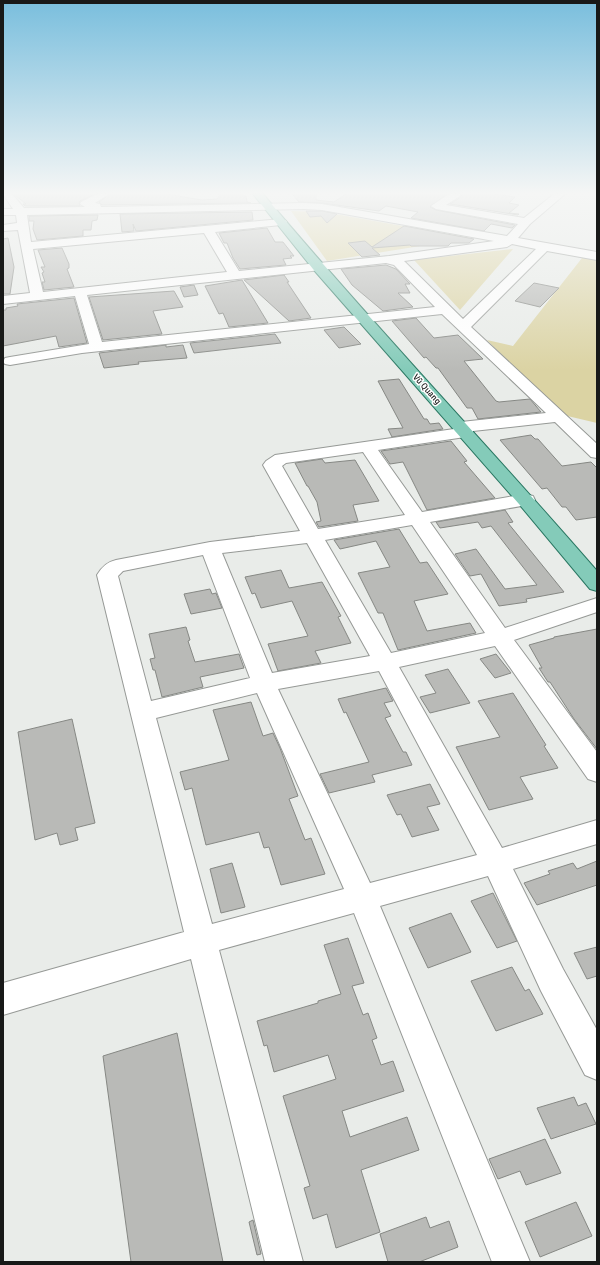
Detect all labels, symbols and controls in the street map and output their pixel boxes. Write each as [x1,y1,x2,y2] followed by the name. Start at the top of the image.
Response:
[410,372,443,407] street label: Vũ Quang

